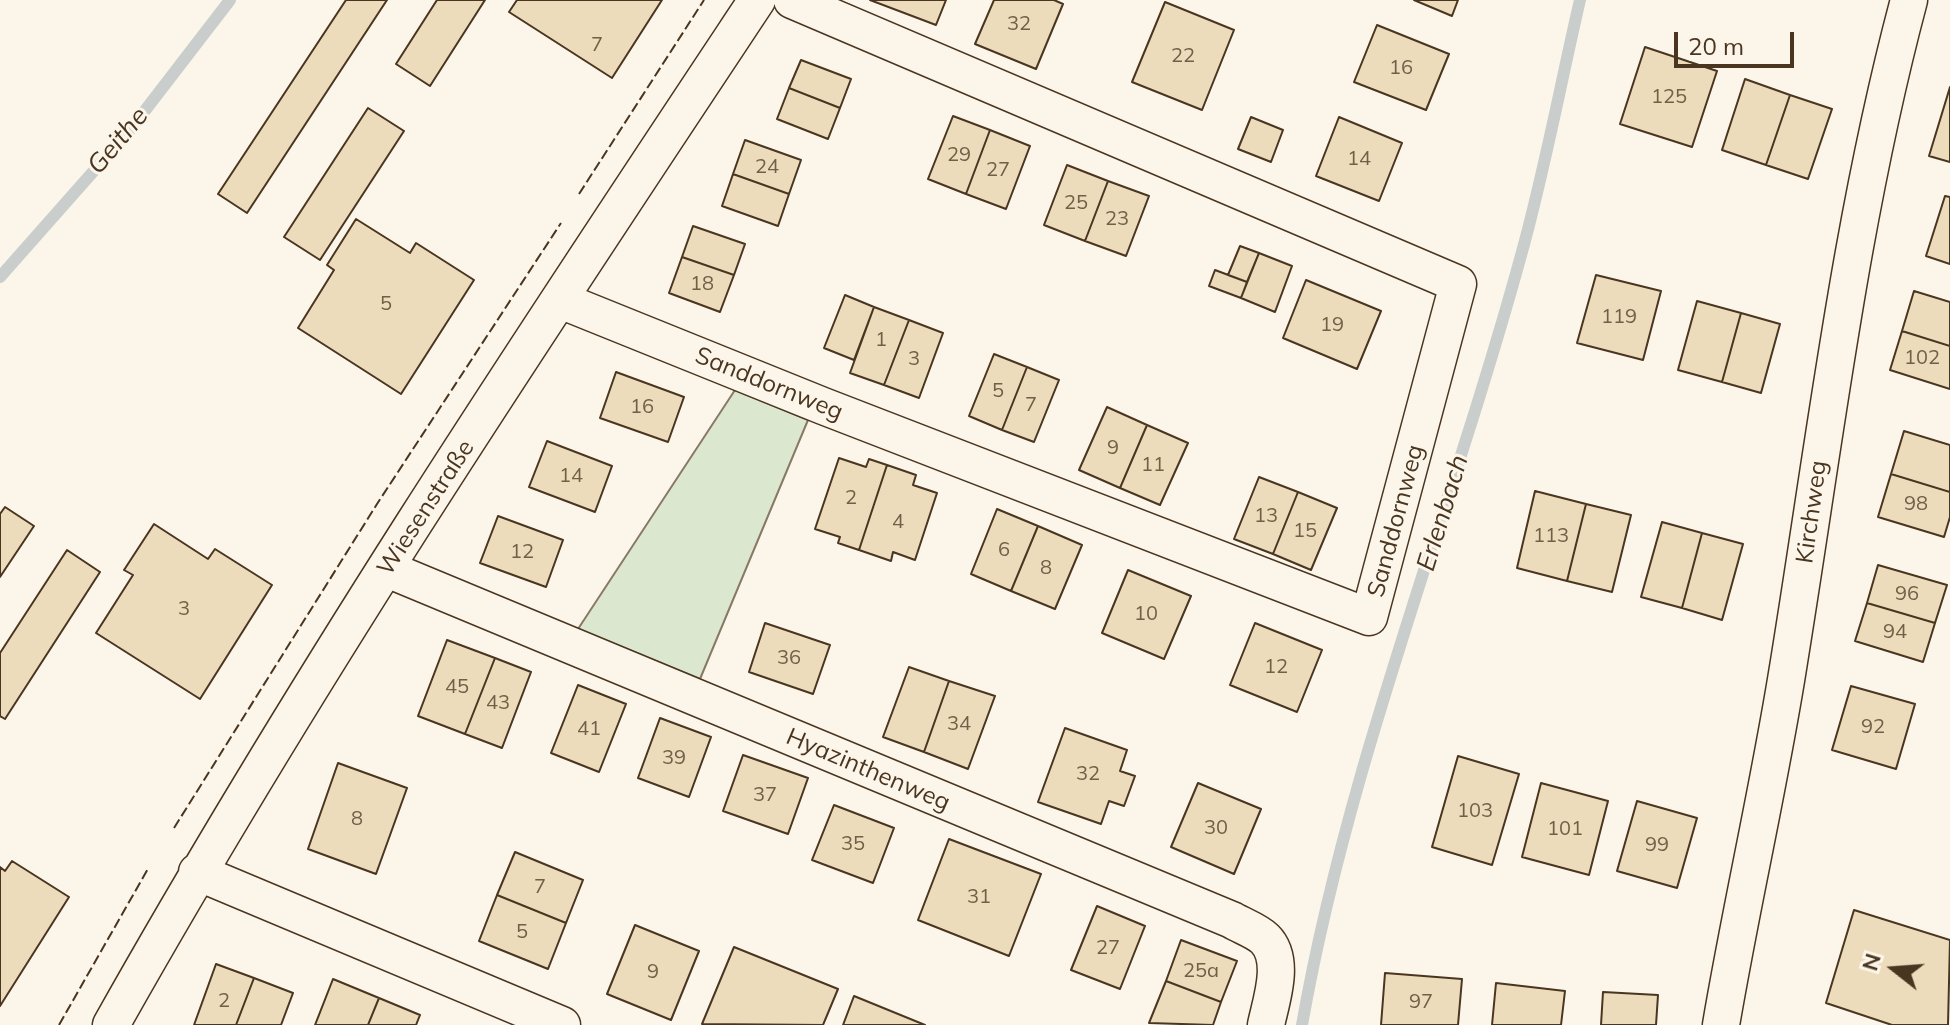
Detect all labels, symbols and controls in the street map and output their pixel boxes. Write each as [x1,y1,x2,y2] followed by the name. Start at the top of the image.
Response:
[1007,12,1031,36] house number: 32
[1678,16,1798,66] scale bar
[1688,31,1744,61] text: 20 m
[591,33,603,57] house number: 7
[1171,44,1195,68] house number: 22
[1389,56,1413,80] house number: 16
[1651,85,1687,109] house number: 125
[81,101,155,181] water label: Geithe
[947,143,971,167] house number: 29
[1347,147,1371,171] house number: 14
[755,155,779,179] house number: 24
[986,158,1010,182] house number: 27
[1064,191,1088,215] house number: 25
[1105,207,1129,231] house number: 23
[690,272,714,296] house number: 18
[380,292,392,316] house number: 5
[1601,305,1637,329] house number: 119
[1320,313,1344,337] house number: 19
[875,328,887,352] house number: 1
[691,341,847,427] street label: Sanddornweg
[1904,346,1940,370] house number: 102
[908,347,920,371] house number: 3
[992,379,1004,403] house number: 5
[1025,393,1037,417] house number: 7
[630,395,654,419] house number: 16
[371,435,481,581] street label: Wiesenstraße
[1107,436,1119,460] house number: 9
[1362,442,1430,600] street label: Sanddornweg
[1411,451,1475,575] water label: Erlenbach
[1141,453,1165,477] house number: 11
[1791,459,1833,565] street label: Kirchweg
[559,464,583,488] house number: 14
[845,486,857,510] house number: 2
[1904,492,1928,516] house number: 98
[1254,504,1278,528] house number: 13
[892,510,904,534] house number: 4
[1293,519,1317,543] house number: 15
[1533,524,1569,548] house number: 113
[998,538,1010,562] house number: 6
[510,540,534,564] house number: 12
[1040,556,1052,580] house number: 8
[1895,582,1919,606] house number: 96
[178,597,190,621] house number: 3
[1134,602,1158,626] house number: 10
[1883,620,1907,644] house number: 94
[777,646,801,670] house number: 36
[1264,655,1288,679] house number: 12
[445,675,469,699] house number: 45
[486,691,510,715] house number: 43
[947,712,971,736] house number: 34
[1861,715,1885,739] house number: 92
[577,717,601,741] house number: 41
[782,723,954,817] street label: Hyazinthenweg
[662,746,686,770] house number: 39
[1076,762,1100,786] house number: 32
[753,783,777,807] house number: 37
[1457,799,1493,823] house number: 103
[351,807,363,831] house number: 8
[1204,816,1228,840] house number: 30
[1547,817,1583,841] house number: 101
[841,832,865,856] house number: 35
[1645,833,1669,857] house number: 99
[534,875,546,899] house number: 7
[967,885,991,909] house number: 31
[516,920,528,944] house number: 5
[1854,929,1934,1009] north arrow
[1096,936,1120,960] house number: 27
[1855,950,1887,974] text: N
[1183,959,1219,983] house number: 25a
[647,960,659,984] house number: 9
[218,989,230,1013] house number: 2
[1409,990,1433,1014] house number: 97

